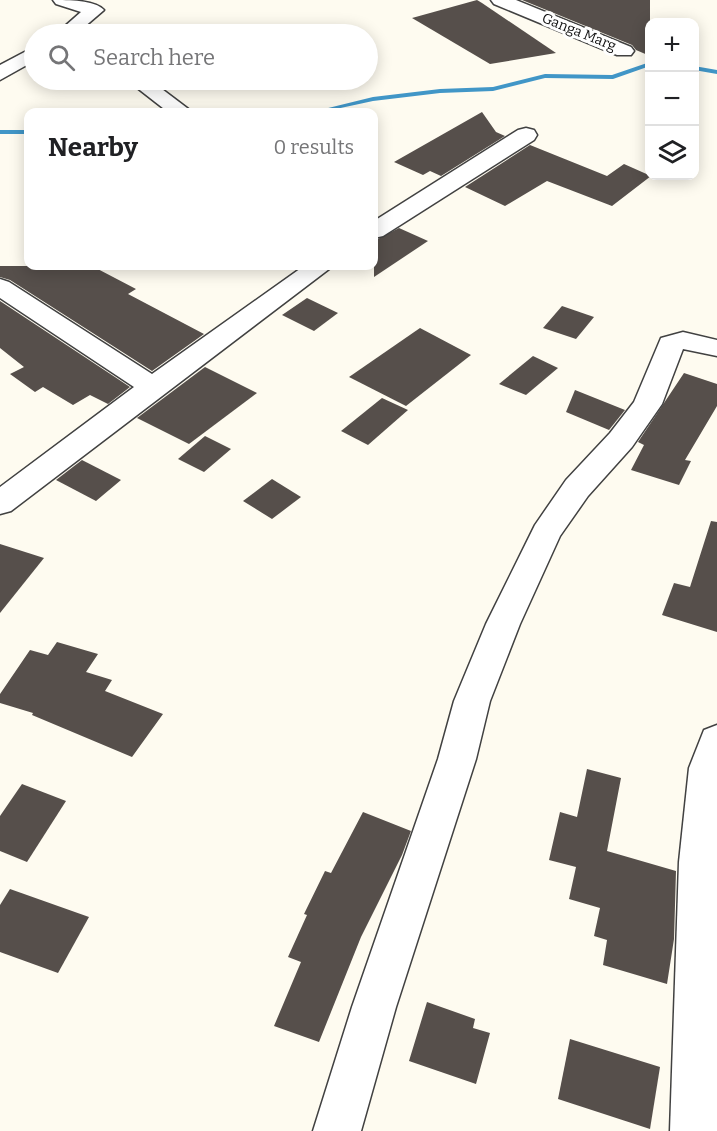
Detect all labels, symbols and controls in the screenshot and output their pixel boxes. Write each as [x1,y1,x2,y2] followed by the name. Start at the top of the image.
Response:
[539,9,619,55] street label: Ganga Marg
[645,18,699,180] map controls
[645,18,699,72] button: +
[24,24,378,90] search box
[45,41,78,74] icon: search
[93,44,215,71] text: Search here
[645,72,699,126] button: −
[645,126,699,180] button: layers
[48,132,138,163] text: Nearby
[274,135,354,159] text: 0 results

